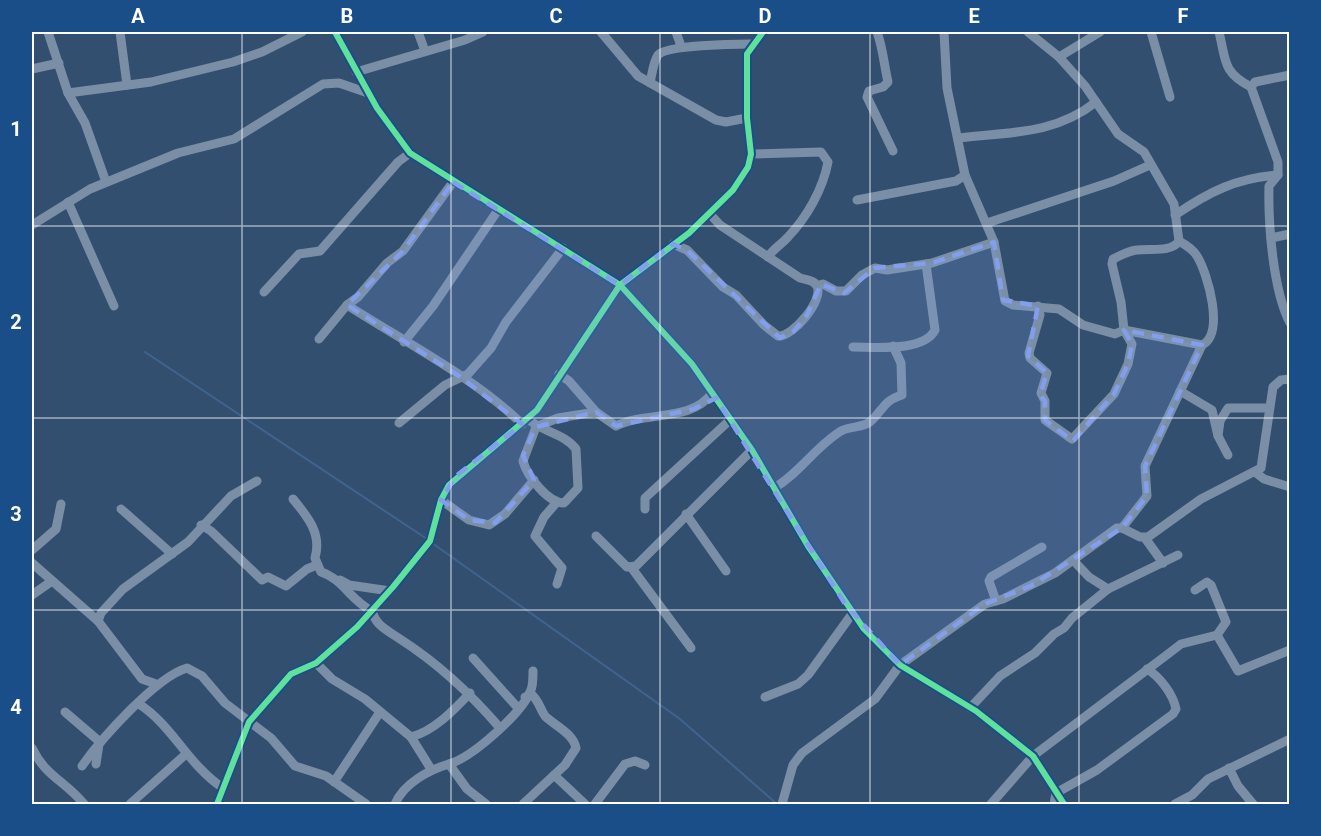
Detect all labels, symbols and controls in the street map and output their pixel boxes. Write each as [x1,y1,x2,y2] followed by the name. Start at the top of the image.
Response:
[131,4,145,28] text: A
[341,4,353,28] text: B
[549,4,563,28] text: C
[759,4,772,28] text: D
[968,4,980,28] text: E
[1178,4,1189,28] text: F
[10,117,22,141] text: 1
[10,310,22,334] text: 2
[10,502,22,526] text: 3
[10,695,22,719] text: 4

